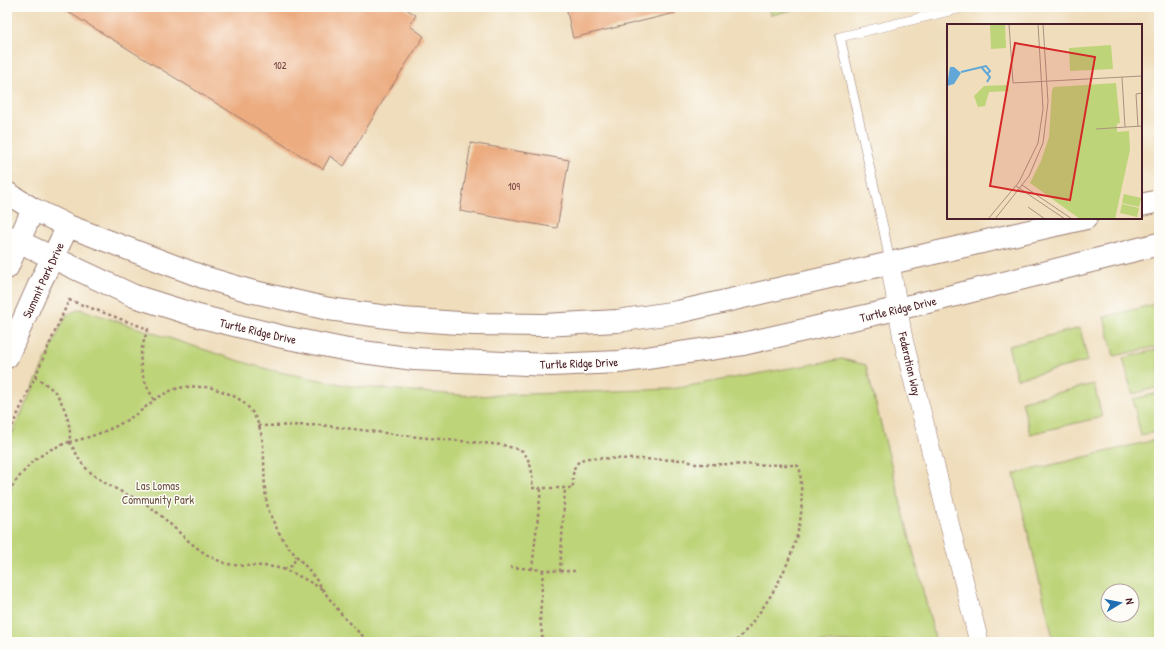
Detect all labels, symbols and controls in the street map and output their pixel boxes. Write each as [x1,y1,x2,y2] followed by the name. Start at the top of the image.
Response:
[947,24,1142,219] inset map
[274,59,287,72] house number: 102
[508,180,520,193] house number: 109
[18,239,68,321] street label: Summit Park Drive
[858,292,938,326] street label: Turtle Ridge Drive
[218,314,298,348] street label: Turtle Ridge Drive
[894,329,926,398] street label: Federation Way
[540,353,619,373] street label: Turtle Ridge Drive
[122,477,194,508] park label: Las Lomas Community Park
[1100,583,1140,623] north arrow
[1122,597,1137,606] text: N

